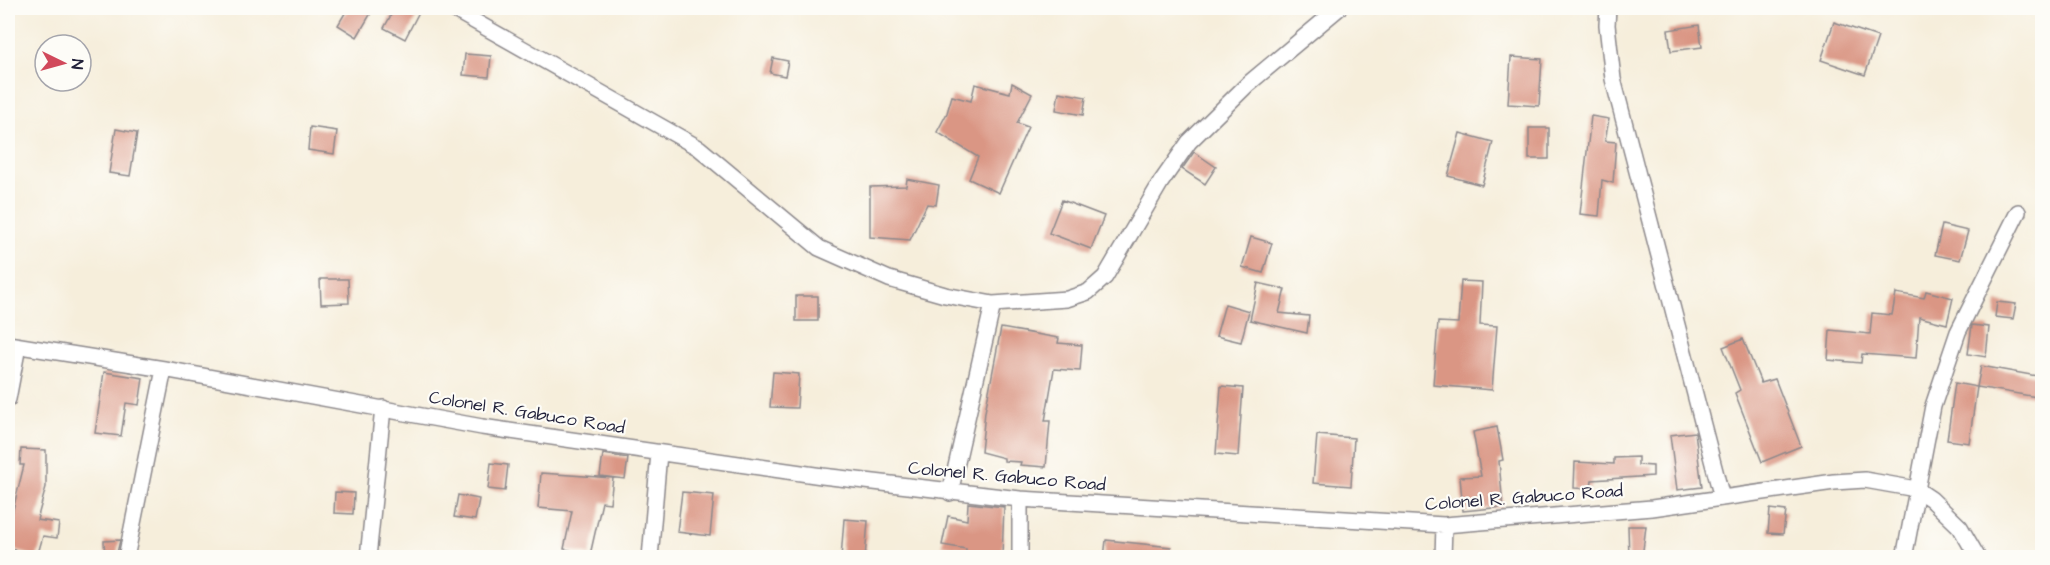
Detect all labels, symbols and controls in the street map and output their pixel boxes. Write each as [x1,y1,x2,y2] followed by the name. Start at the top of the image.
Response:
[33,33,93,93] north arrow
[66,58,88,70] text: N
[427,385,627,440] street label: Colonel R. Gabuco Road
[907,455,1107,498] street label: Colonel R. Gabuco Road
[1424,478,1624,517] street label: Colonel R. Gabuco Road

